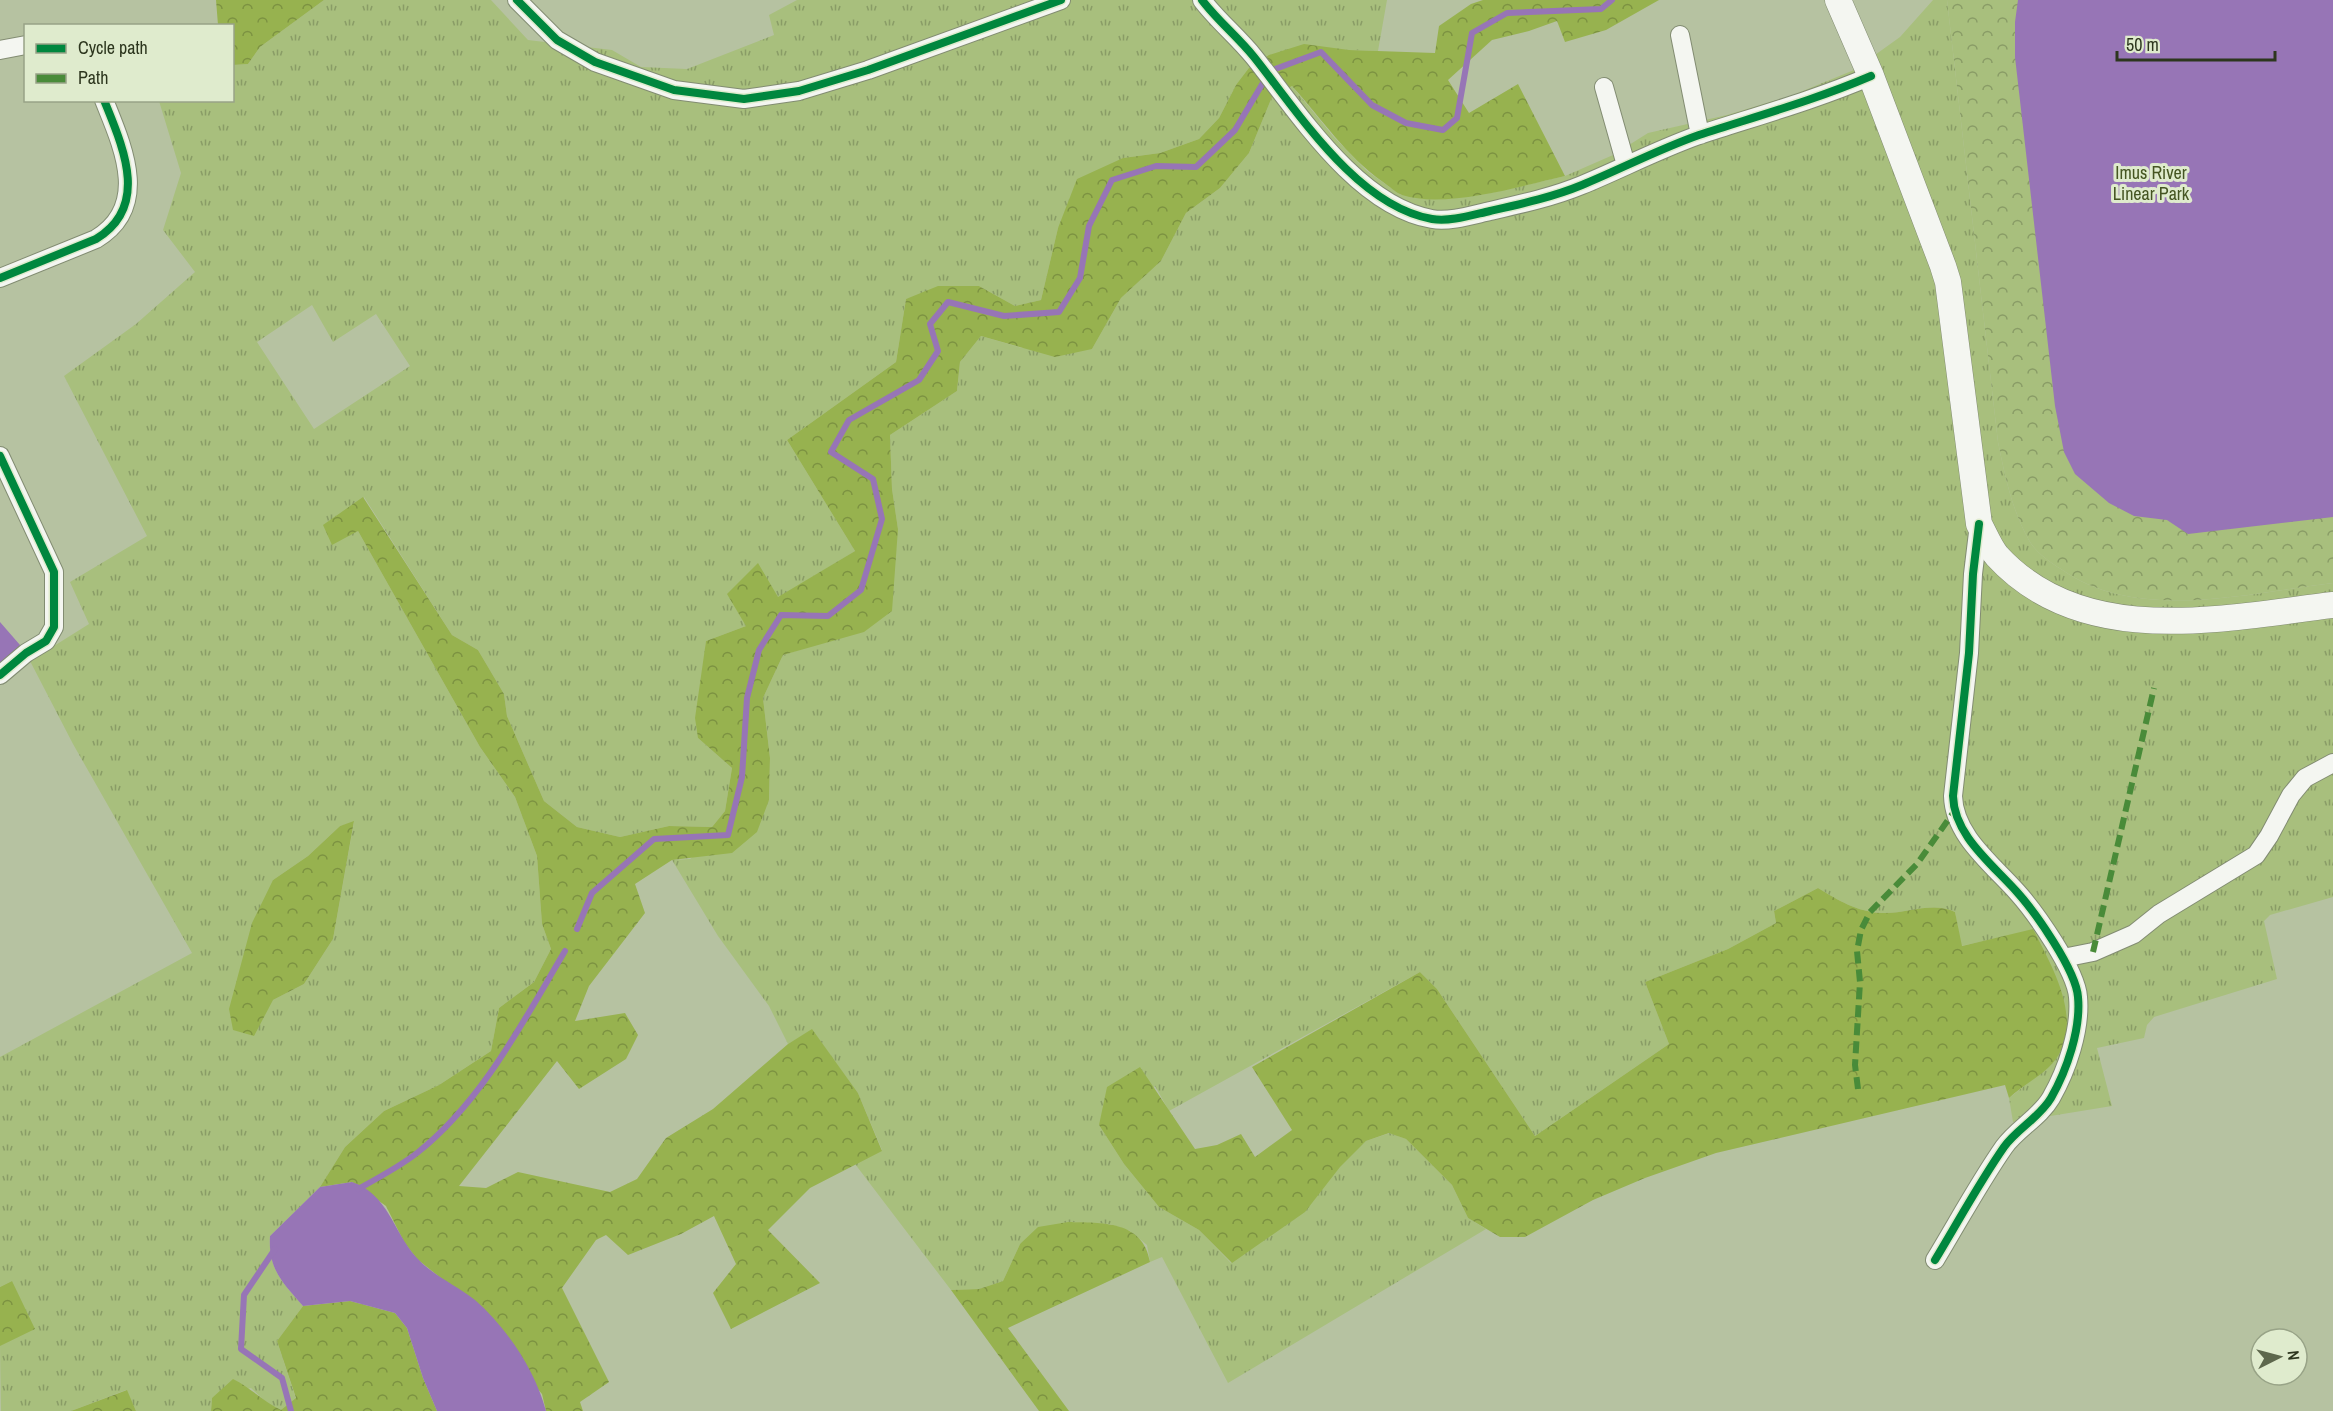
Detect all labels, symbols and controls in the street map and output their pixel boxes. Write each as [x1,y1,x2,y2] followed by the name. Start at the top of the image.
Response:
[24,24,234,102] legend
[2117,24,2274,62] scale bar
[2126,32,2159,57] text: 50 m
[78,35,148,60] text: Cycle path
[78,65,108,90] text: Path
[2113,160,2190,206] park label: Imus River Linear Park
[2249,1327,2309,1387] north arrow
[2282,1350,2305,1361] text: N

